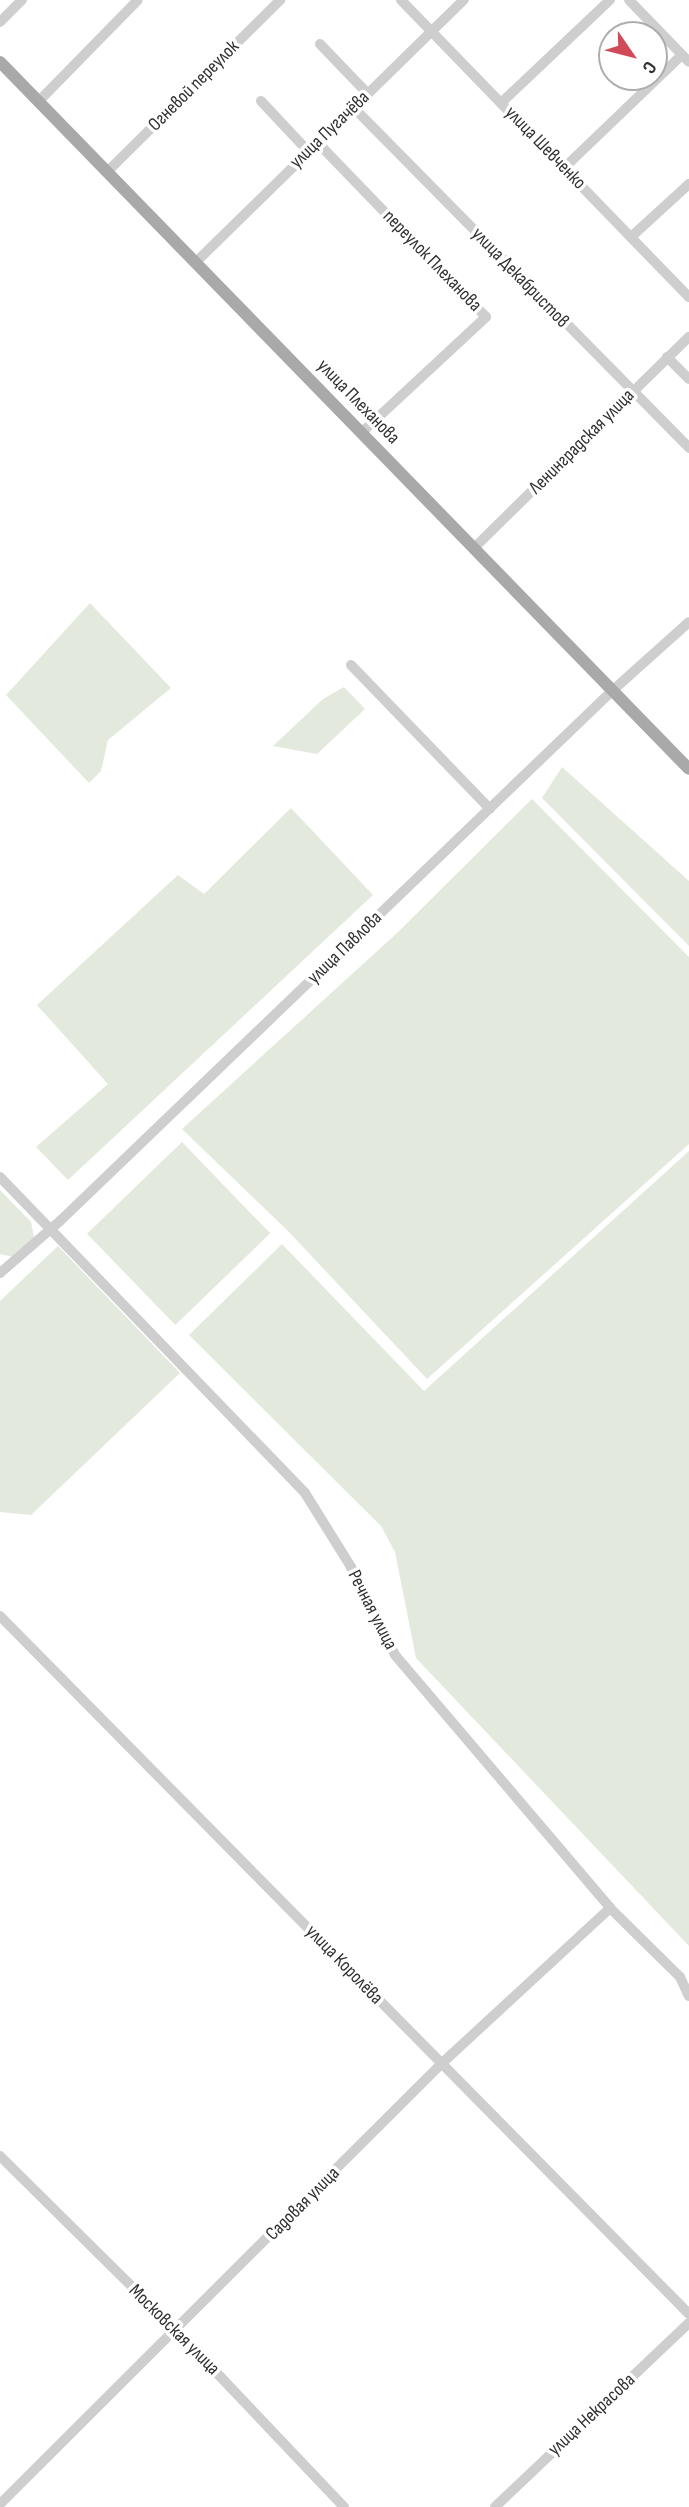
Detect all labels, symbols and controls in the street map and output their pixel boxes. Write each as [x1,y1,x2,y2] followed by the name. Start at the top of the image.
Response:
[598,21,668,91] north arrow
[144,36,244,136] street label: Огневой переулок
[637,57,661,78] text: С
[285,86,375,174] street label: улица Пугачёва
[500,102,590,194] street label: улица Шевченко
[378,205,486,317] street label: переулок Плеханова
[466,223,574,333] street label: улица Декабристов
[312,355,404,449] street label: улица Плеханова
[525,385,639,499] street label: Ленинградская улица
[303,907,387,989] street label: улица Павлова
[342,1566,402,1654] street label: Речная улица
[300,1921,388,2009] street label: улица Королёва
[261,2162,345,2246] street label: Садовая улица
[124,2280,224,2380] street label: Московская улица
[544,2369,640,2461] street label: улица Некрасова

